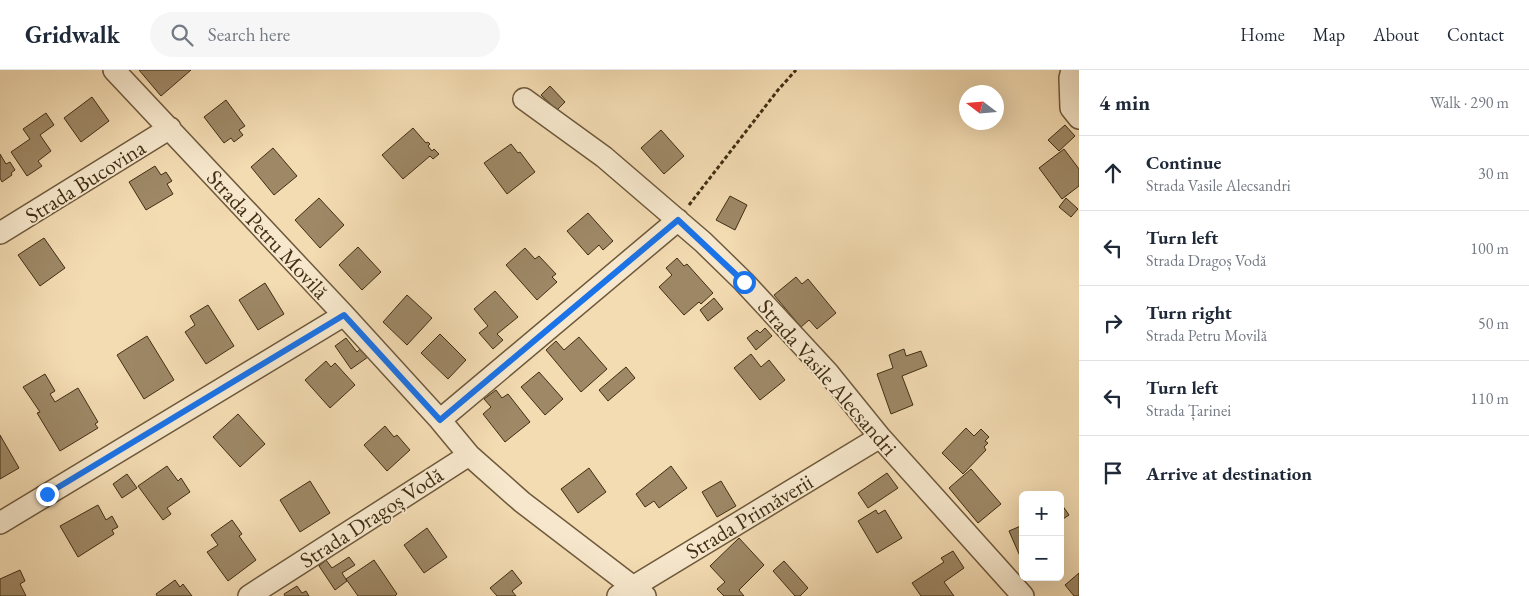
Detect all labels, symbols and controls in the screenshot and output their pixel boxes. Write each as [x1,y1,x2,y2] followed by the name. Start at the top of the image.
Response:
[150,12,500,57] search box
[25,19,120,50] text: Gridwalk
[168,21,196,49] icon: search
[208,22,290,47] text: Search here
[1240,23,1285,46] text: Home
[1313,23,1345,46] text: Map
[1373,23,1419,46] text: About
[1447,23,1504,46] text: Contact
[959,85,1004,130] north arrow
[1099,89,1150,116] text: 4 min
[1430,92,1509,113] text: Walk · 290 m
[20,133,151,230] street label: Strada Bucovina
[1146,150,1221,175] text: Continue
[1099,159,1127,187] icon: ahead
[1478,163,1509,184] text: 30 m
[200,164,335,305] street label: Strada Petru Movilă
[1146,175,1291,196] text: Strada Vasile Alecsandri
[1146,225,1218,250] text: Turn left
[1099,234,1127,262] icon: left
[1470,238,1509,259] text: 100 m
[1146,250,1266,271] text: Strada Dragoș Vodă
[733,271,756,294] route start
[751,293,904,462] street label: Strada Vasile Alecsandri
[1146,300,1232,325] text: Turn right
[1099,309,1127,337] icon: right
[1478,313,1509,334] text: 50 m
[1146,325,1267,346] text: Strada Petru Movilă
[1146,375,1218,400] text: Turn left
[1099,384,1127,412] icon: left
[1470,388,1509,409] text: 110 m
[1146,400,1231,421] text: Strada Țarinei
[1099,459,1127,487] icon: arrive
[294,460,449,575] street label: Strada Dragoș Vodă
[1146,461,1312,486] text: Arrive at destination
[680,467,818,566] street label: Strada Primăverii
[36,483,59,506] route end
[1019,491,1064,581] map controls
[1019,491,1064,536] button: +
[1019,536,1064,581] button: −

